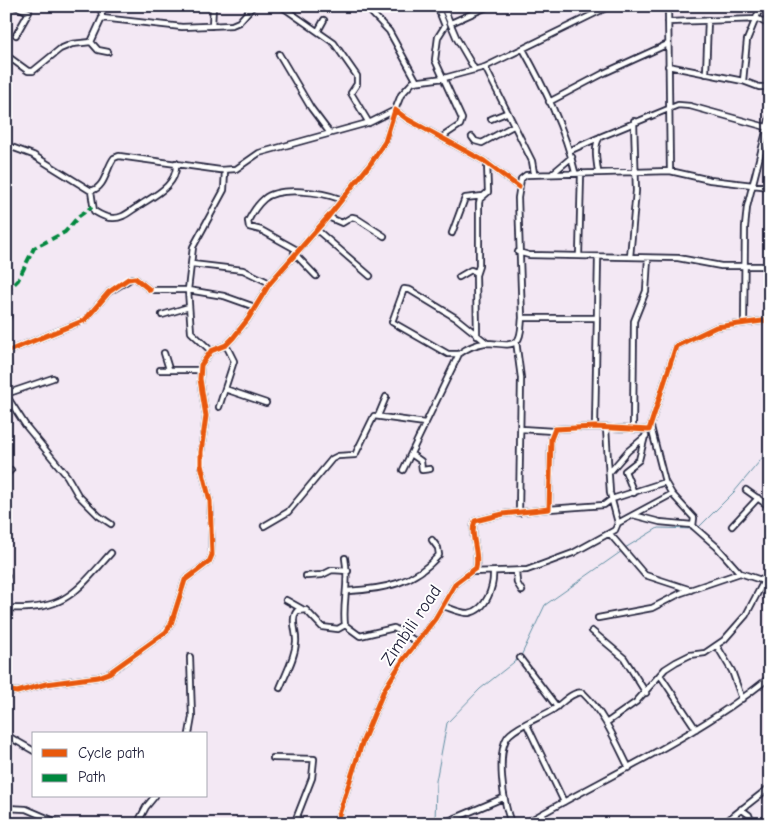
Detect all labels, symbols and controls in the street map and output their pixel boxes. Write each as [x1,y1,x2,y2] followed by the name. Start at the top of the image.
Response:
[377,581,446,669] street label: Zimbili road
[32,732,208,798] legend
[78,744,145,762] text: Cycle path
[78,768,106,786] text: Path

